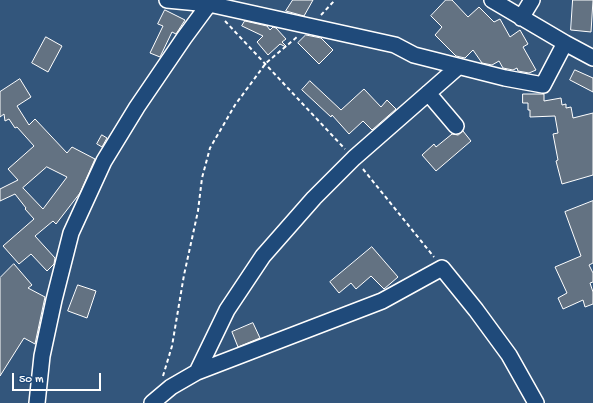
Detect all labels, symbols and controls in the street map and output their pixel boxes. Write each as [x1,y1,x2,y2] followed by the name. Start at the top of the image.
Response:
[14,365,103,391] scale bar
[19,373,44,387] text: 50 m

